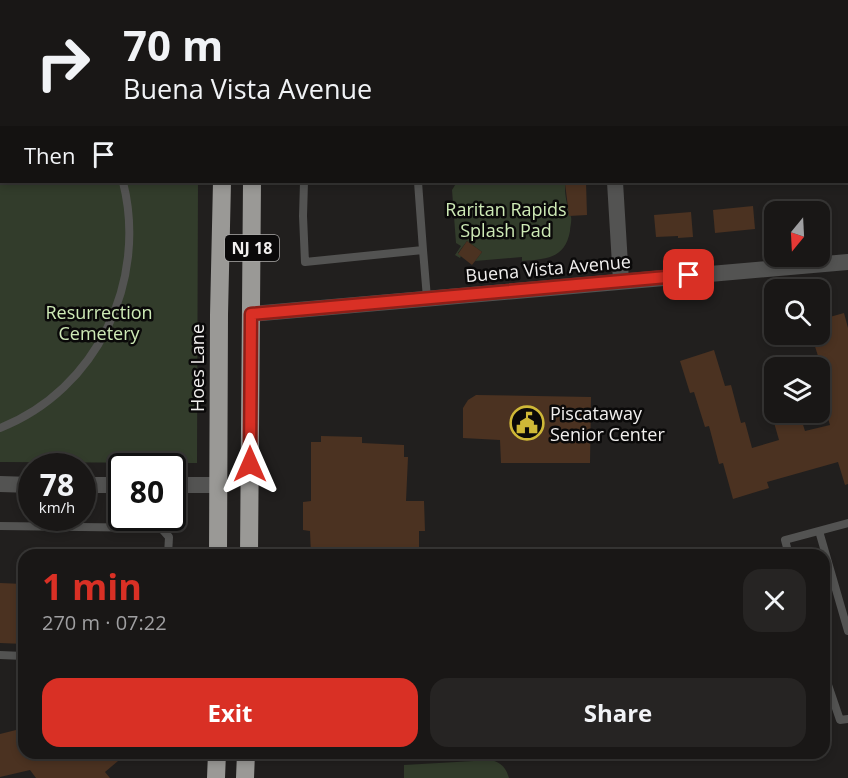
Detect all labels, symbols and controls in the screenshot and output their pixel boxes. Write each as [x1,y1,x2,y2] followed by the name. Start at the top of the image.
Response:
[123,16,223,73] text: 70 m
[24,24,102,102] icon: right
[123,70,372,107] text: Buena Vista Avenue
[87,138,120,171] icon: arrive
[24,140,75,170] text: Then
[445,197,567,242] park label: Raritan Rapids Splash Pad
[764,201,830,267] north arrow
[764,201,830,423] map controls
[225,235,279,261] road number: NJ 18
[464,249,632,287] street label: Buena Vista Avenue
[663,249,714,300] pin
[672,258,705,291] icon: arrive
[764,279,830,345] button: search
[45,300,153,345] park label: Resurrection Cemetery
[185,324,209,412] street label: Hoes Lane
[764,357,830,423] button: layers
[550,401,665,446] place label: Piscataway Senior Center
[509,405,545,441] public building icon: Piscataway Senior Center
[218,432,282,496] position arrow
[108,453,186,531] speed limit sign: 80
[40,464,74,505] text: 78
[39,497,75,517] text: km/h
[42,562,142,611] text: 1 min
[743,569,806,632] button: close
[42,609,167,636] text: 270 m · 07:22
[42,678,418,747] button: Exit
[430,678,806,747] button: Share

